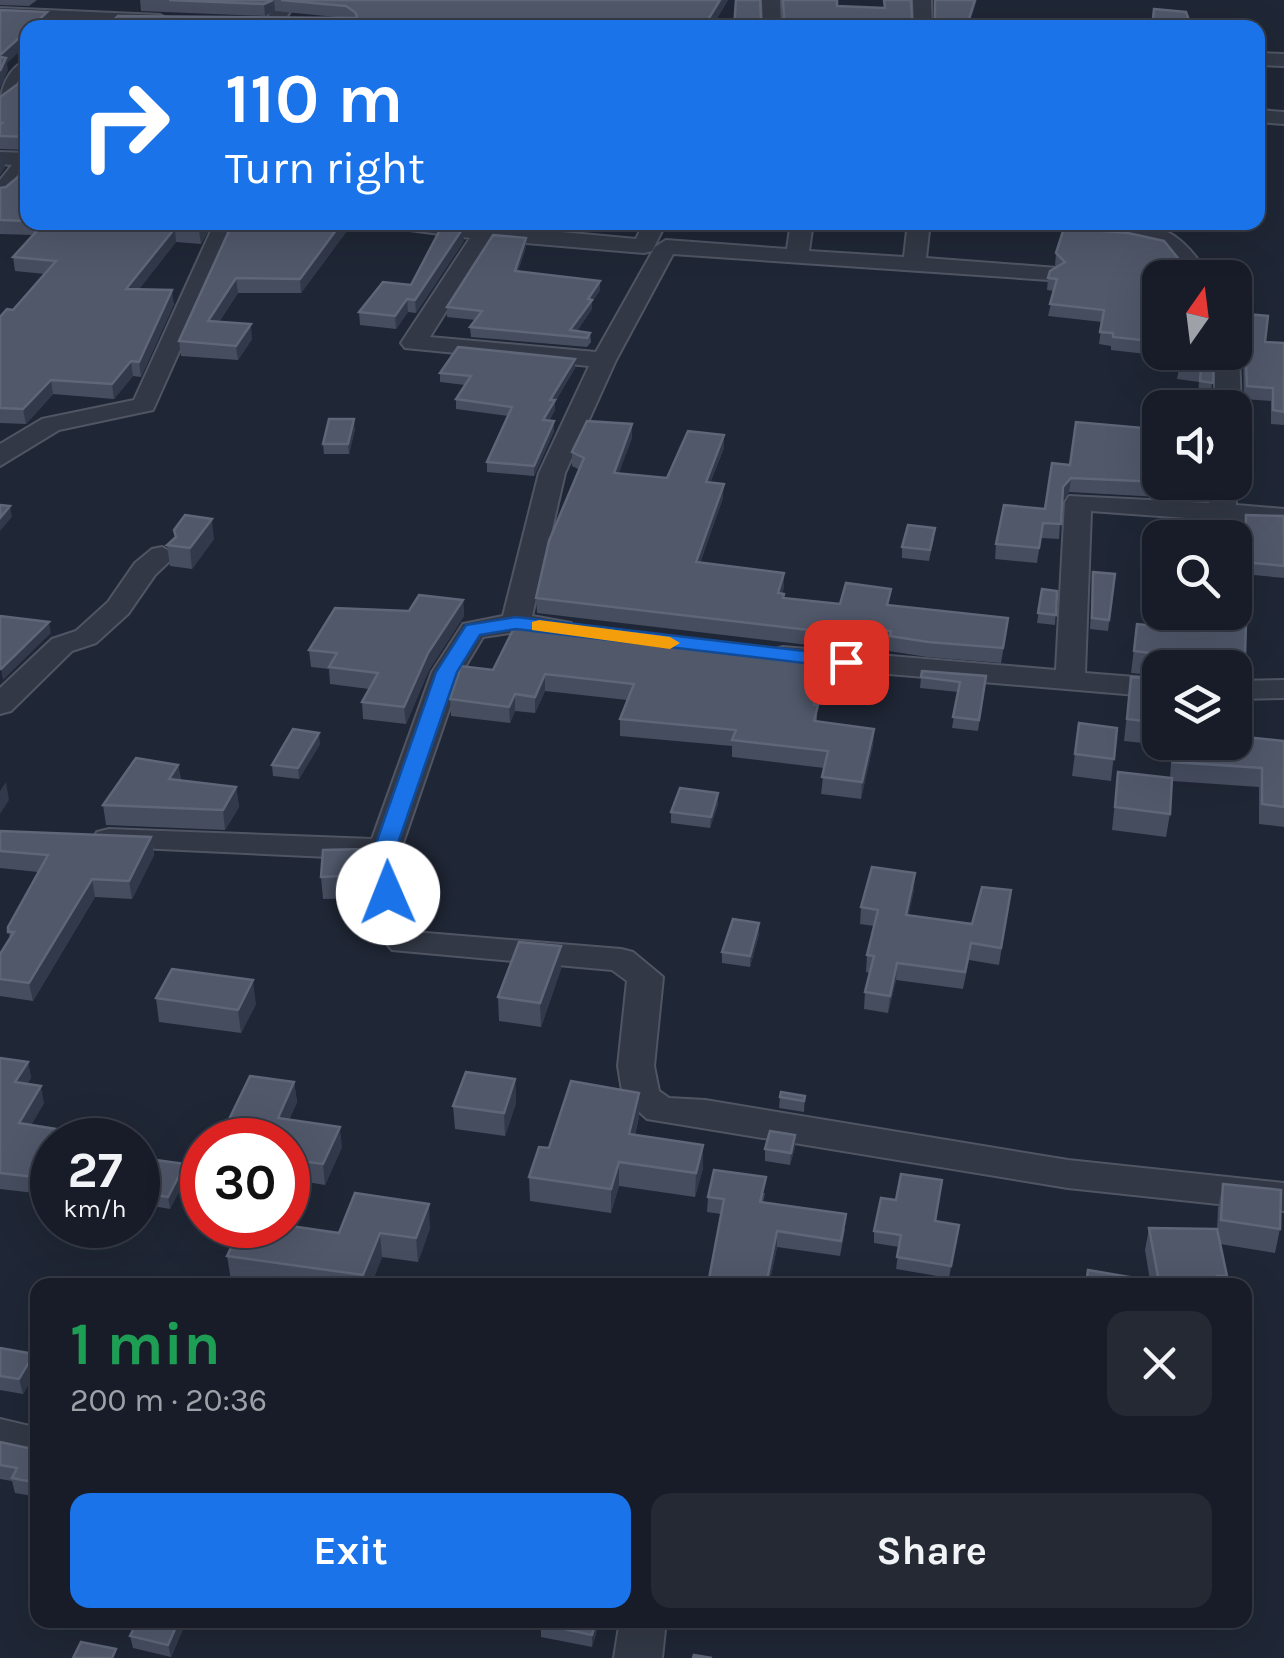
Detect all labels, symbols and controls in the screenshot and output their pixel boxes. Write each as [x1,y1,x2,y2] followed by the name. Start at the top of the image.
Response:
[225,58,403,140] text: 110 m
[60,60,190,190] icon: right
[225,142,425,194] text: Turn right
[1142,260,1252,370] north arrow
[1142,260,1252,760] map controls
[1142,390,1252,500] button: sound
[1142,520,1252,630] button: search
[804,620,889,705] pin
[819,635,874,690] icon: arrive
[1142,650,1252,760] button: layers
[336,841,440,945] position arrow
[180,1118,310,1248] speed limit sign: 30
[67,1141,123,1200] text: 27
[63,1194,127,1223] text: km/h
[70,1309,221,1379] text: 1 min
[1107,1311,1212,1416] button: close
[70,1382,267,1419] text: 200 m · 20:36
[70,1493,631,1608] button: Exit
[651,1493,1212,1608] button: Share

